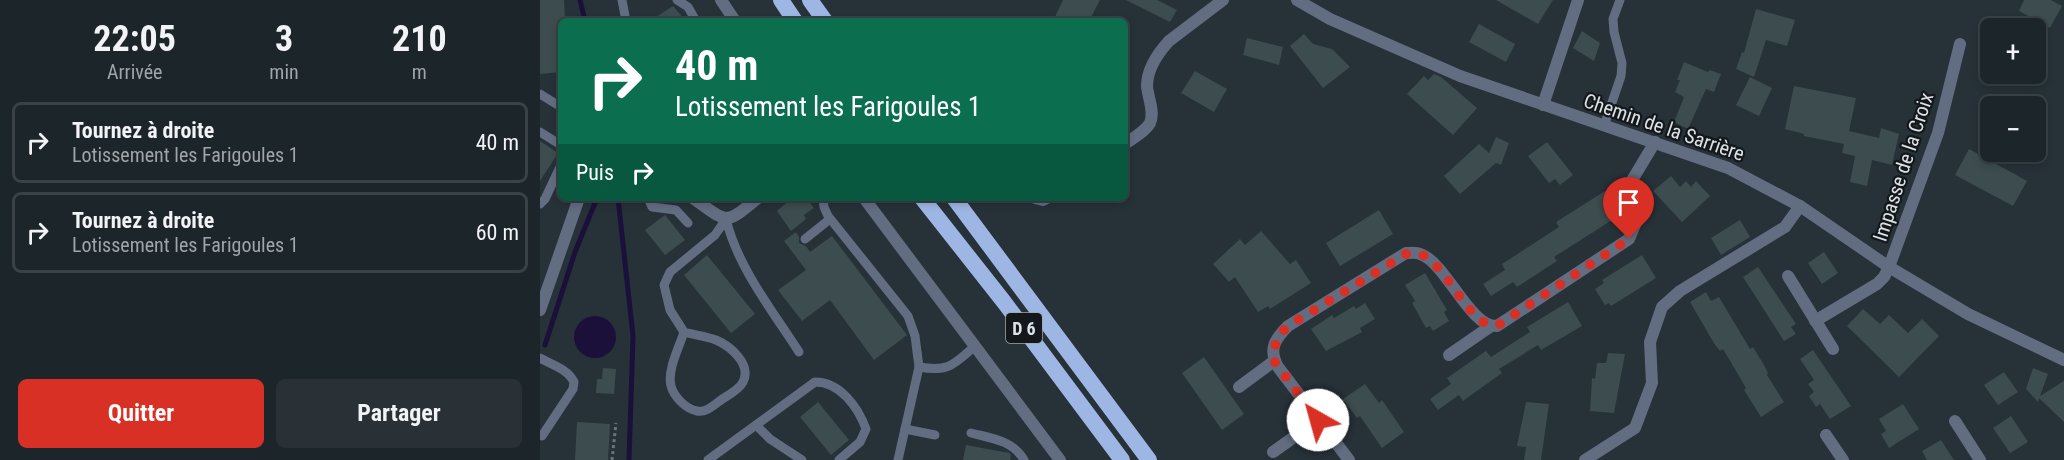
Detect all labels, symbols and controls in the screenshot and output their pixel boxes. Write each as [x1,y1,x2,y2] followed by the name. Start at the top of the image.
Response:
[93,18,176,60] text: 22:05
[275,18,293,60] text: 3
[392,18,447,60] text: 210
[1980,18,2046,162] map controls
[1980,18,2046,84] button: +
[675,41,758,90] text: 40 m
[576,42,654,120] icon: right
[107,60,162,84] text: Arrivée
[269,60,299,84] text: min
[412,60,427,84] text: m
[1581,88,1747,166] street label: Chemin de la Sarrière
[1868,89,1938,244] street label: Impasse de la Croix
[675,91,981,123] text: Lotissement les Farigoules 1
[1980,96,2046,162] button: −
[72,118,214,143] text: Tournez à droite
[21,126,54,159] icon: right
[476,130,519,155] text: 40 m
[72,143,299,167] text: Lotissement les Farigoules 1
[626,156,659,189] icon: right
[576,160,614,185] text: Puis
[1603,177,1654,239] pin
[1612,186,1645,219] icon: arrive
[72,208,214,233] text: Tournez à droite
[21,216,54,249] icon: right
[476,220,519,245] text: 60 m
[72,233,299,257] text: Lotissement les Farigoules 1
[1006,313,1042,343] road number: D 6
[18,379,264,448] button: Quitter
[276,379,522,448] button: Partager
[1286,388,1350,452] position arrow

